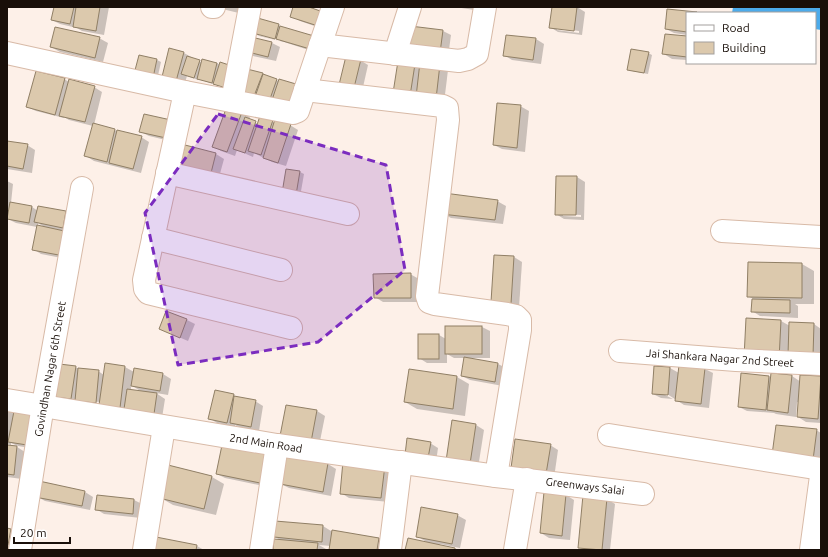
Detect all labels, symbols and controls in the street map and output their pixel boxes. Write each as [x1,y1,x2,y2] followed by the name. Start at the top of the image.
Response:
[686,12,816,64] legend
[722,21,750,34] text: Road
[722,41,766,54] text: Building
[32,300,68,438] street label: Govindhan Nagar 6th Street
[646,347,795,369] street label: Jai Shankara Nagar 2nd Street
[229,431,303,455] street label: 2nd Main Road
[545,475,625,497] street label: Greenways Salai
[14,519,70,545] scale bar
[20,526,47,539] text: 20 m

